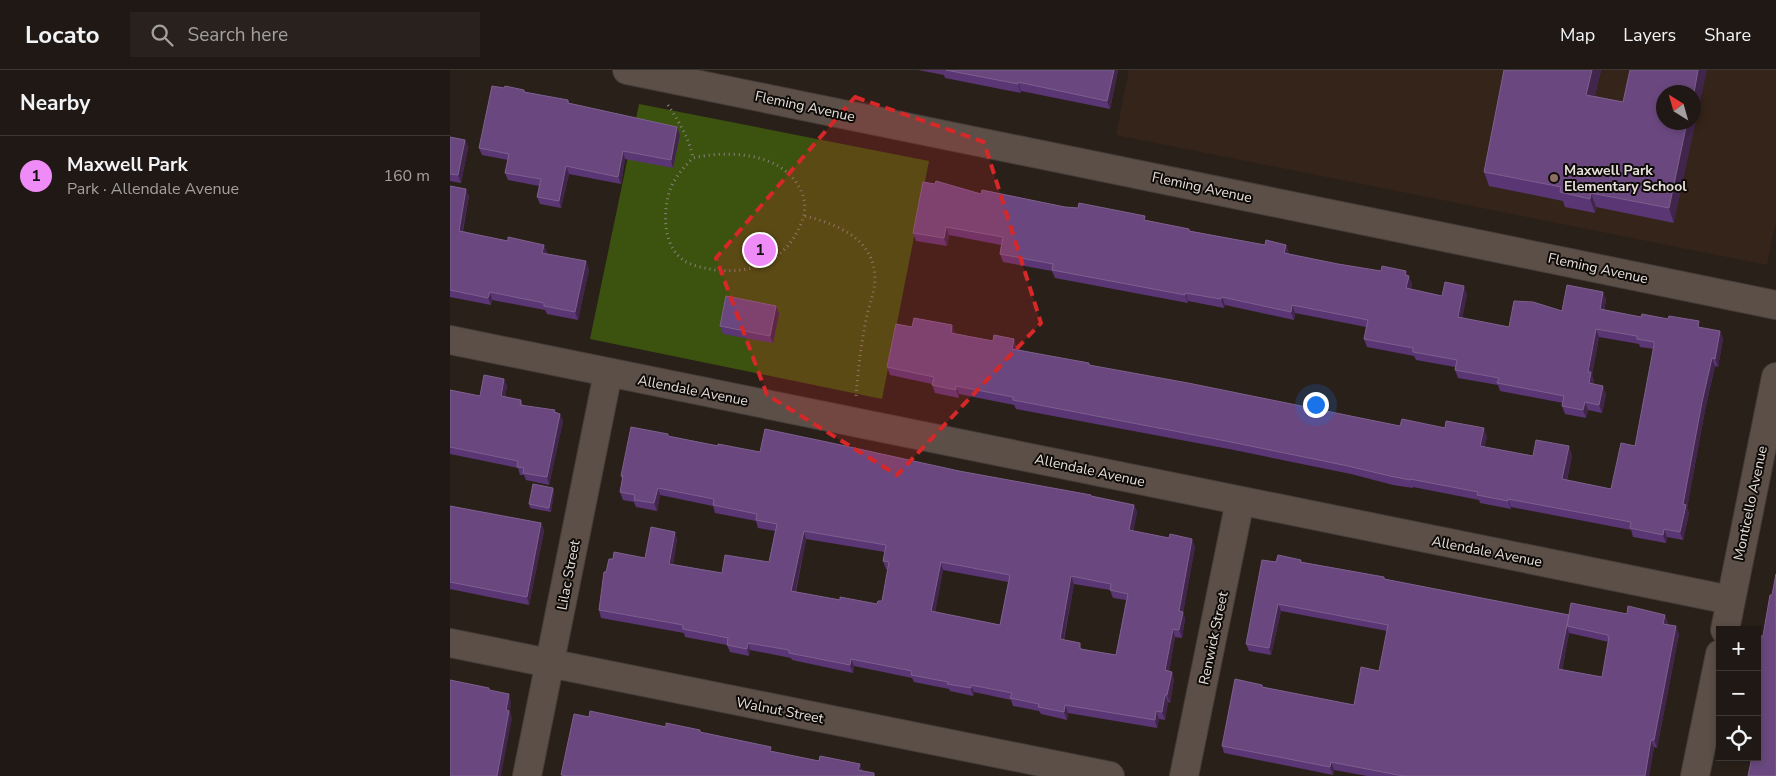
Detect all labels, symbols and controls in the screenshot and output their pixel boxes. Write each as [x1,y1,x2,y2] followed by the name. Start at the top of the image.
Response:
[130,12,480,57] search box
[25,19,100,51] text: Locato
[148,21,176,49] icon: search
[188,22,288,48] text: Search here
[1560,23,1595,47] text: Map
[1623,23,1676,47] text: Layers
[1704,23,1751,47] text: Share
[1656,85,1701,130] north arrow
[753,87,857,126] street label: Fleming Avenue
[20,89,90,117] text: Nearby
[67,152,188,178] text: Maxwell Park
[1564,161,1687,196] place label: Maxwell Park Elementary School
[31,165,41,187] text: 1
[383,165,430,187] text: 160 m
[1150,168,1254,207] street label: Fleming Avenue
[1548,172,1560,184] marker: Maxwell Park Elementary School
[67,178,239,200] text: Park · Allendale Avenue
[744,231,776,269] pin: 1
[1546,249,1650,288] street label: Fleming Avenue
[636,370,750,411] street label: Allendale Avenue
[1303,392,1329,418] your location
[1729,444,1772,562] street label: Monticello Avenue
[1033,450,1147,491] street label: Allendale Avenue
[1430,531,1544,572] street label: Allendale Avenue
[552,538,585,612] street label: Lilac Street
[1194,590,1233,686] street label: Renwick Street
[1716,626,1761,761] map controls
[1716,626,1761,671] button: +
[1716,671,1761,716] button: −
[735,693,825,728] street label: Walnut Street
[1716,716,1761,761] button: locate

